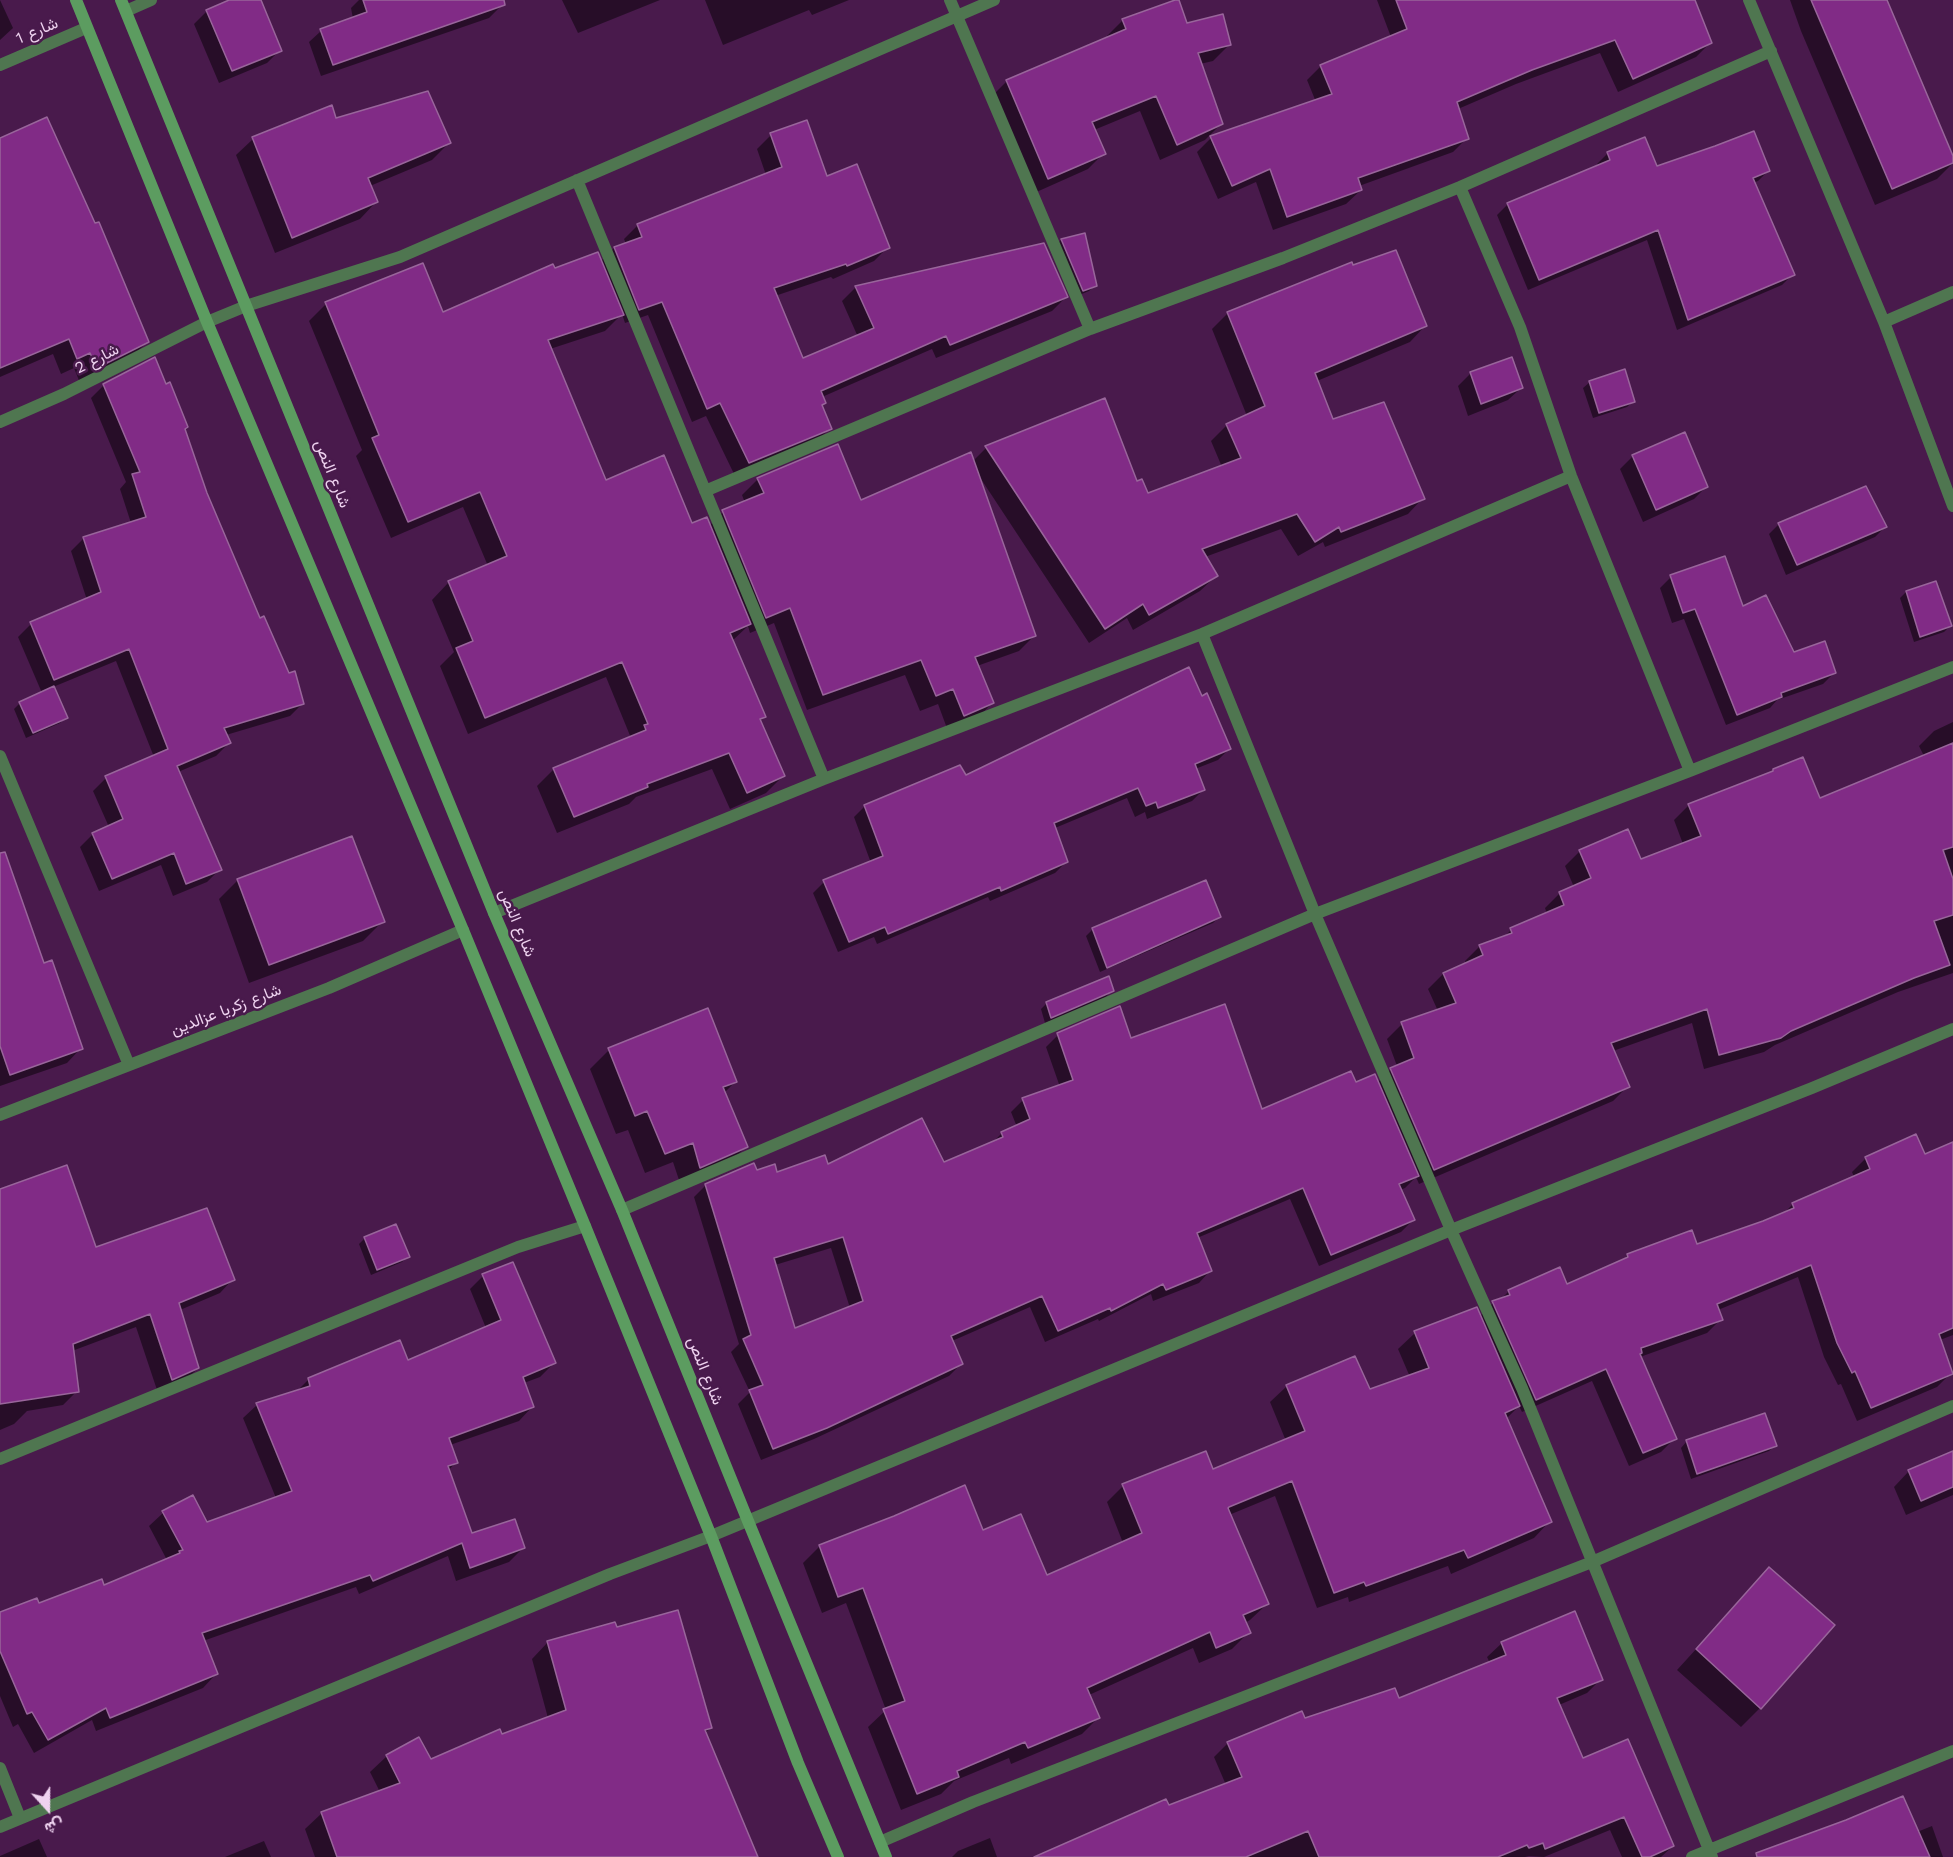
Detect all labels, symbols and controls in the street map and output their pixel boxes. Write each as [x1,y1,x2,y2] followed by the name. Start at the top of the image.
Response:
[13,14,61,48] street label: شارع 1
[72,340,122,378] street label: شارع 2
[310,437,354,511] street label: شارع النص
[494,886,540,960] street label: شارع النص
[168,980,284,1040] street label: شارع زكريا عزالدين
[683,1334,727,1408] street label: شارع النص
[18,1779,78,1839] north arrow
[42,1814,67,1839] text: ش

